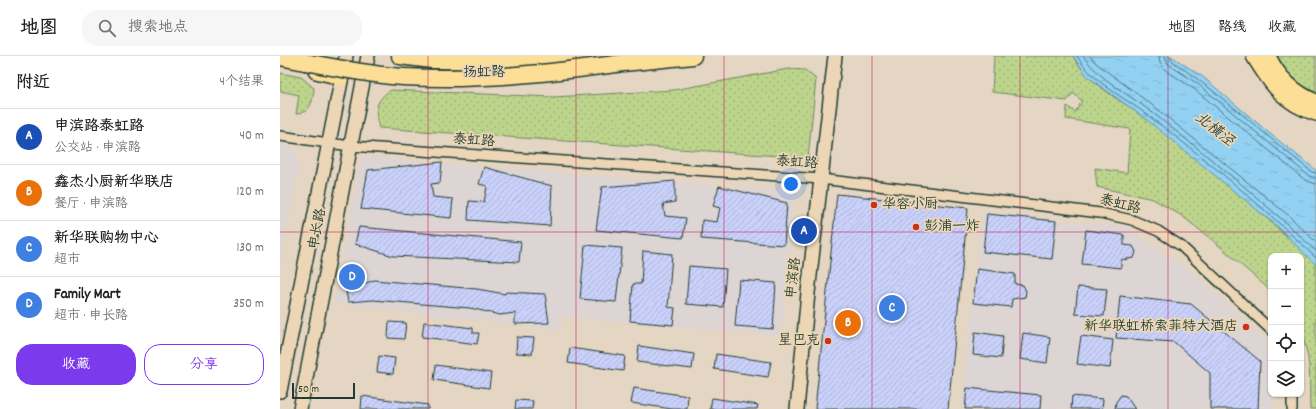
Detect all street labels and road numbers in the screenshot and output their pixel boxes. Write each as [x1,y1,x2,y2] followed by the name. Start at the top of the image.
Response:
[463,63,505,83] street label: 扬虹路
[452,130,496,152] street label: 泰虹路
[775,152,819,174] street label: 泰虹路
[1097,190,1143,220] street label: 泰虹路
[304,206,332,252] street label: 申长路
[782,256,806,300] street label: 申滨路

